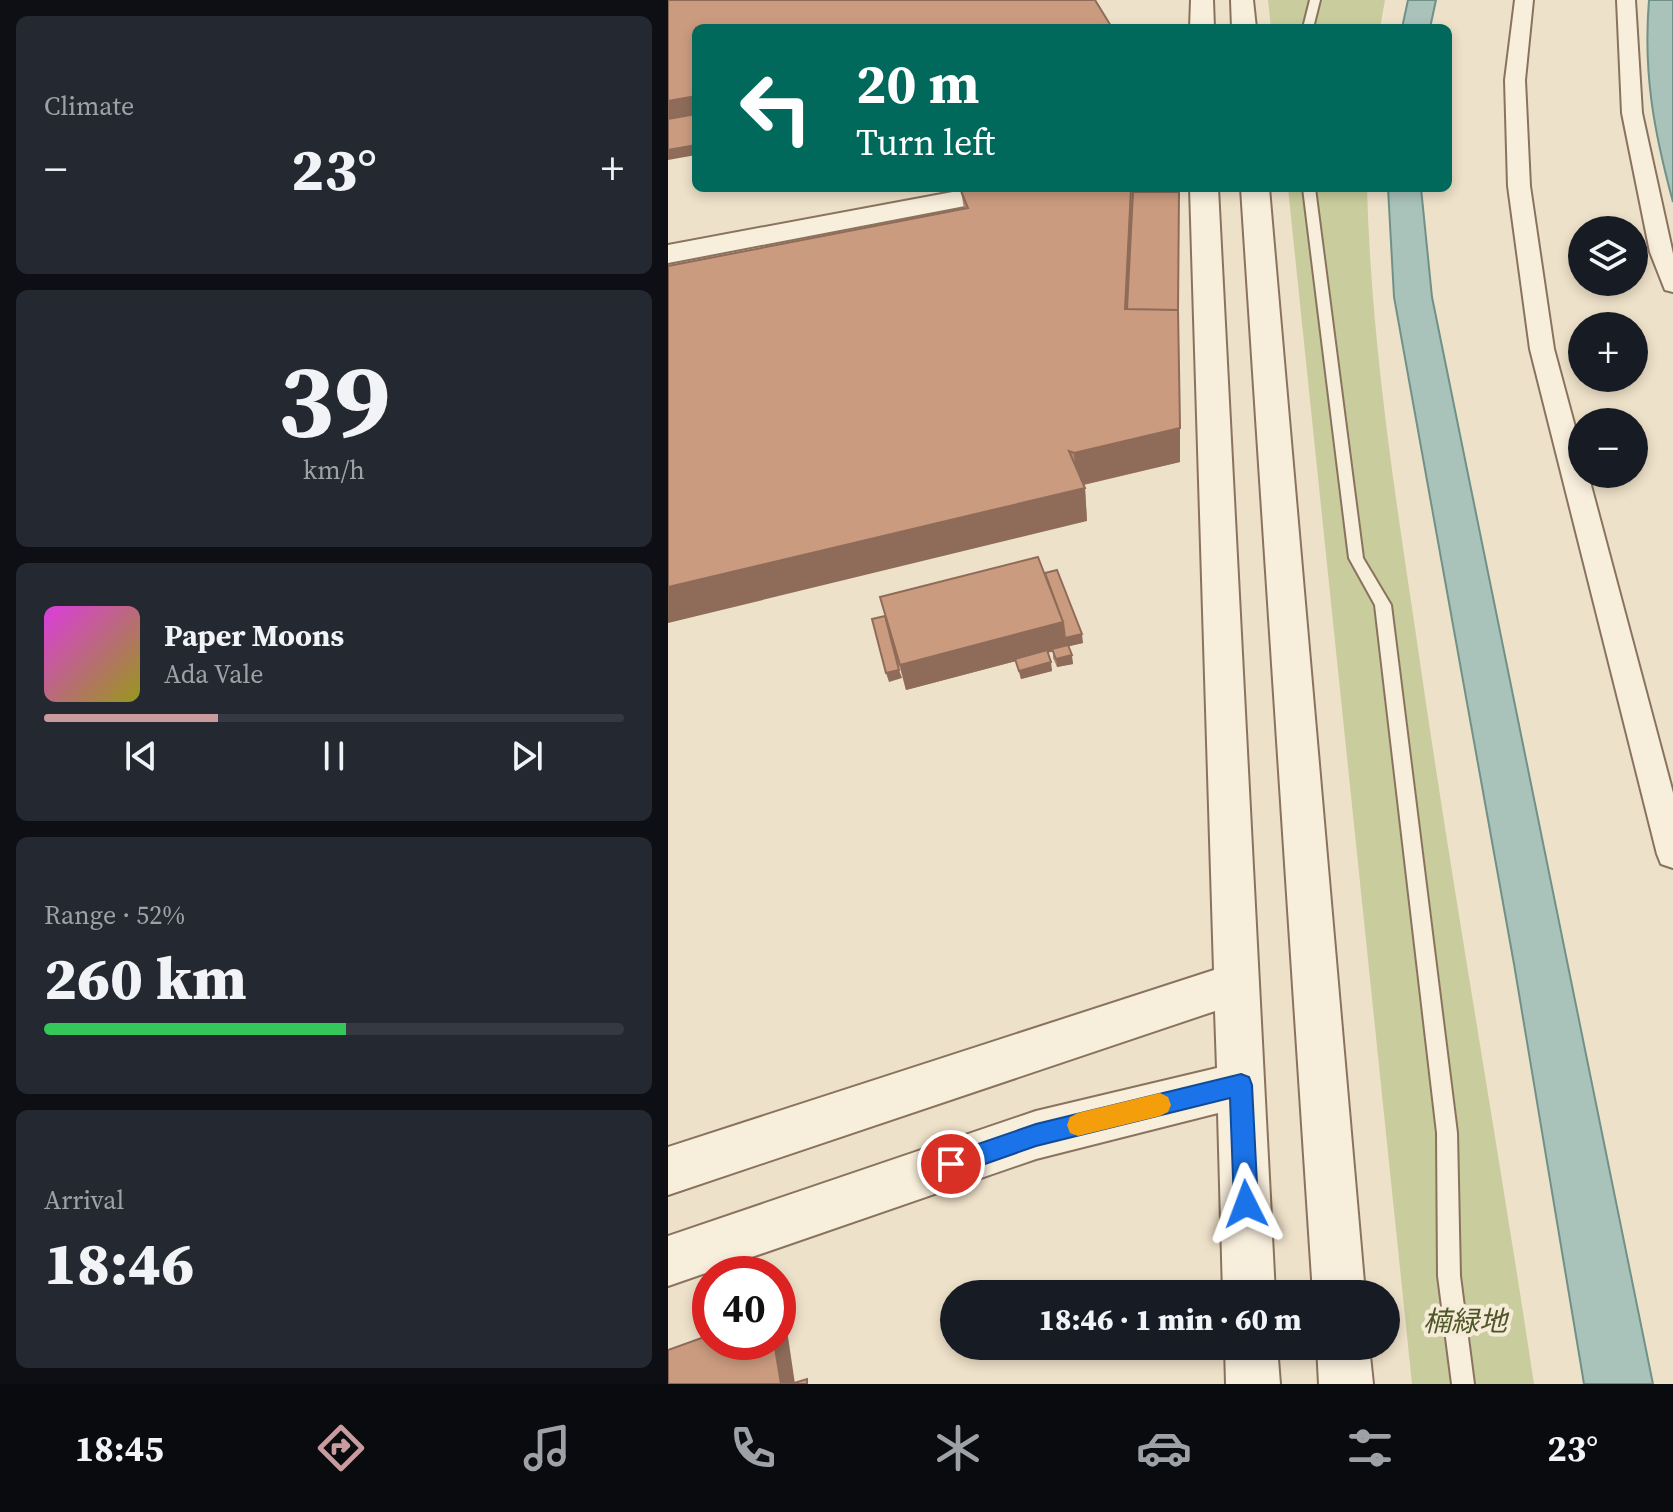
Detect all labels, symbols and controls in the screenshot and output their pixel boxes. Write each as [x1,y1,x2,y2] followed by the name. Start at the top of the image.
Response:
[856,45,979,122] text: 20 m
[724,56,828,160] icon: left
[44,88,134,124] text: Climate
[856,118,995,167] text: Turn left
[291,128,377,210] text: 23°
[44,138,67,199] text: −
[601,138,624,199] text: +
[1568,216,1648,488] map controls
[1568,216,1648,296] button: layers
[1568,312,1648,392] button: +
[278,328,390,471] text: 39
[1568,408,1648,488] button: −
[303,452,365,488] text: km/h
[164,615,344,656] text: Paper Moons
[164,656,263,692] text: Ada Vale
[119,734,163,778] icon: previous
[312,734,356,778] icon: pause
[505,734,549,778] icon: next
[44,897,185,933] text: Range · 52%
[44,937,247,1019] text: 260 km
[917,1130,985,1198] pin
[929,1142,973,1186] icon: arrive
[1204,1162,1288,1246] position arrow
[44,1182,124,1218] text: Arrival
[44,1222,194,1304] text: 18:46
[692,1256,796,1360] speed limit sign: 40
[1038,1299,1302,1340] text: 18:46 · 1 min · 60 m
[1423,1302,1510,1340] park label: 楠緑地
[313,1420,369,1476] icon: directions
[519,1420,575,1476] icon: music
[725,1420,781,1476] icon: phone
[930,1420,986,1476] icon: climate
[1136,1420,1192,1476] icon: car
[1342,1420,1398,1476] icon: filters
[75,1424,164,1473] text: 18:45
[1547,1424,1598,1473] text: 23°

